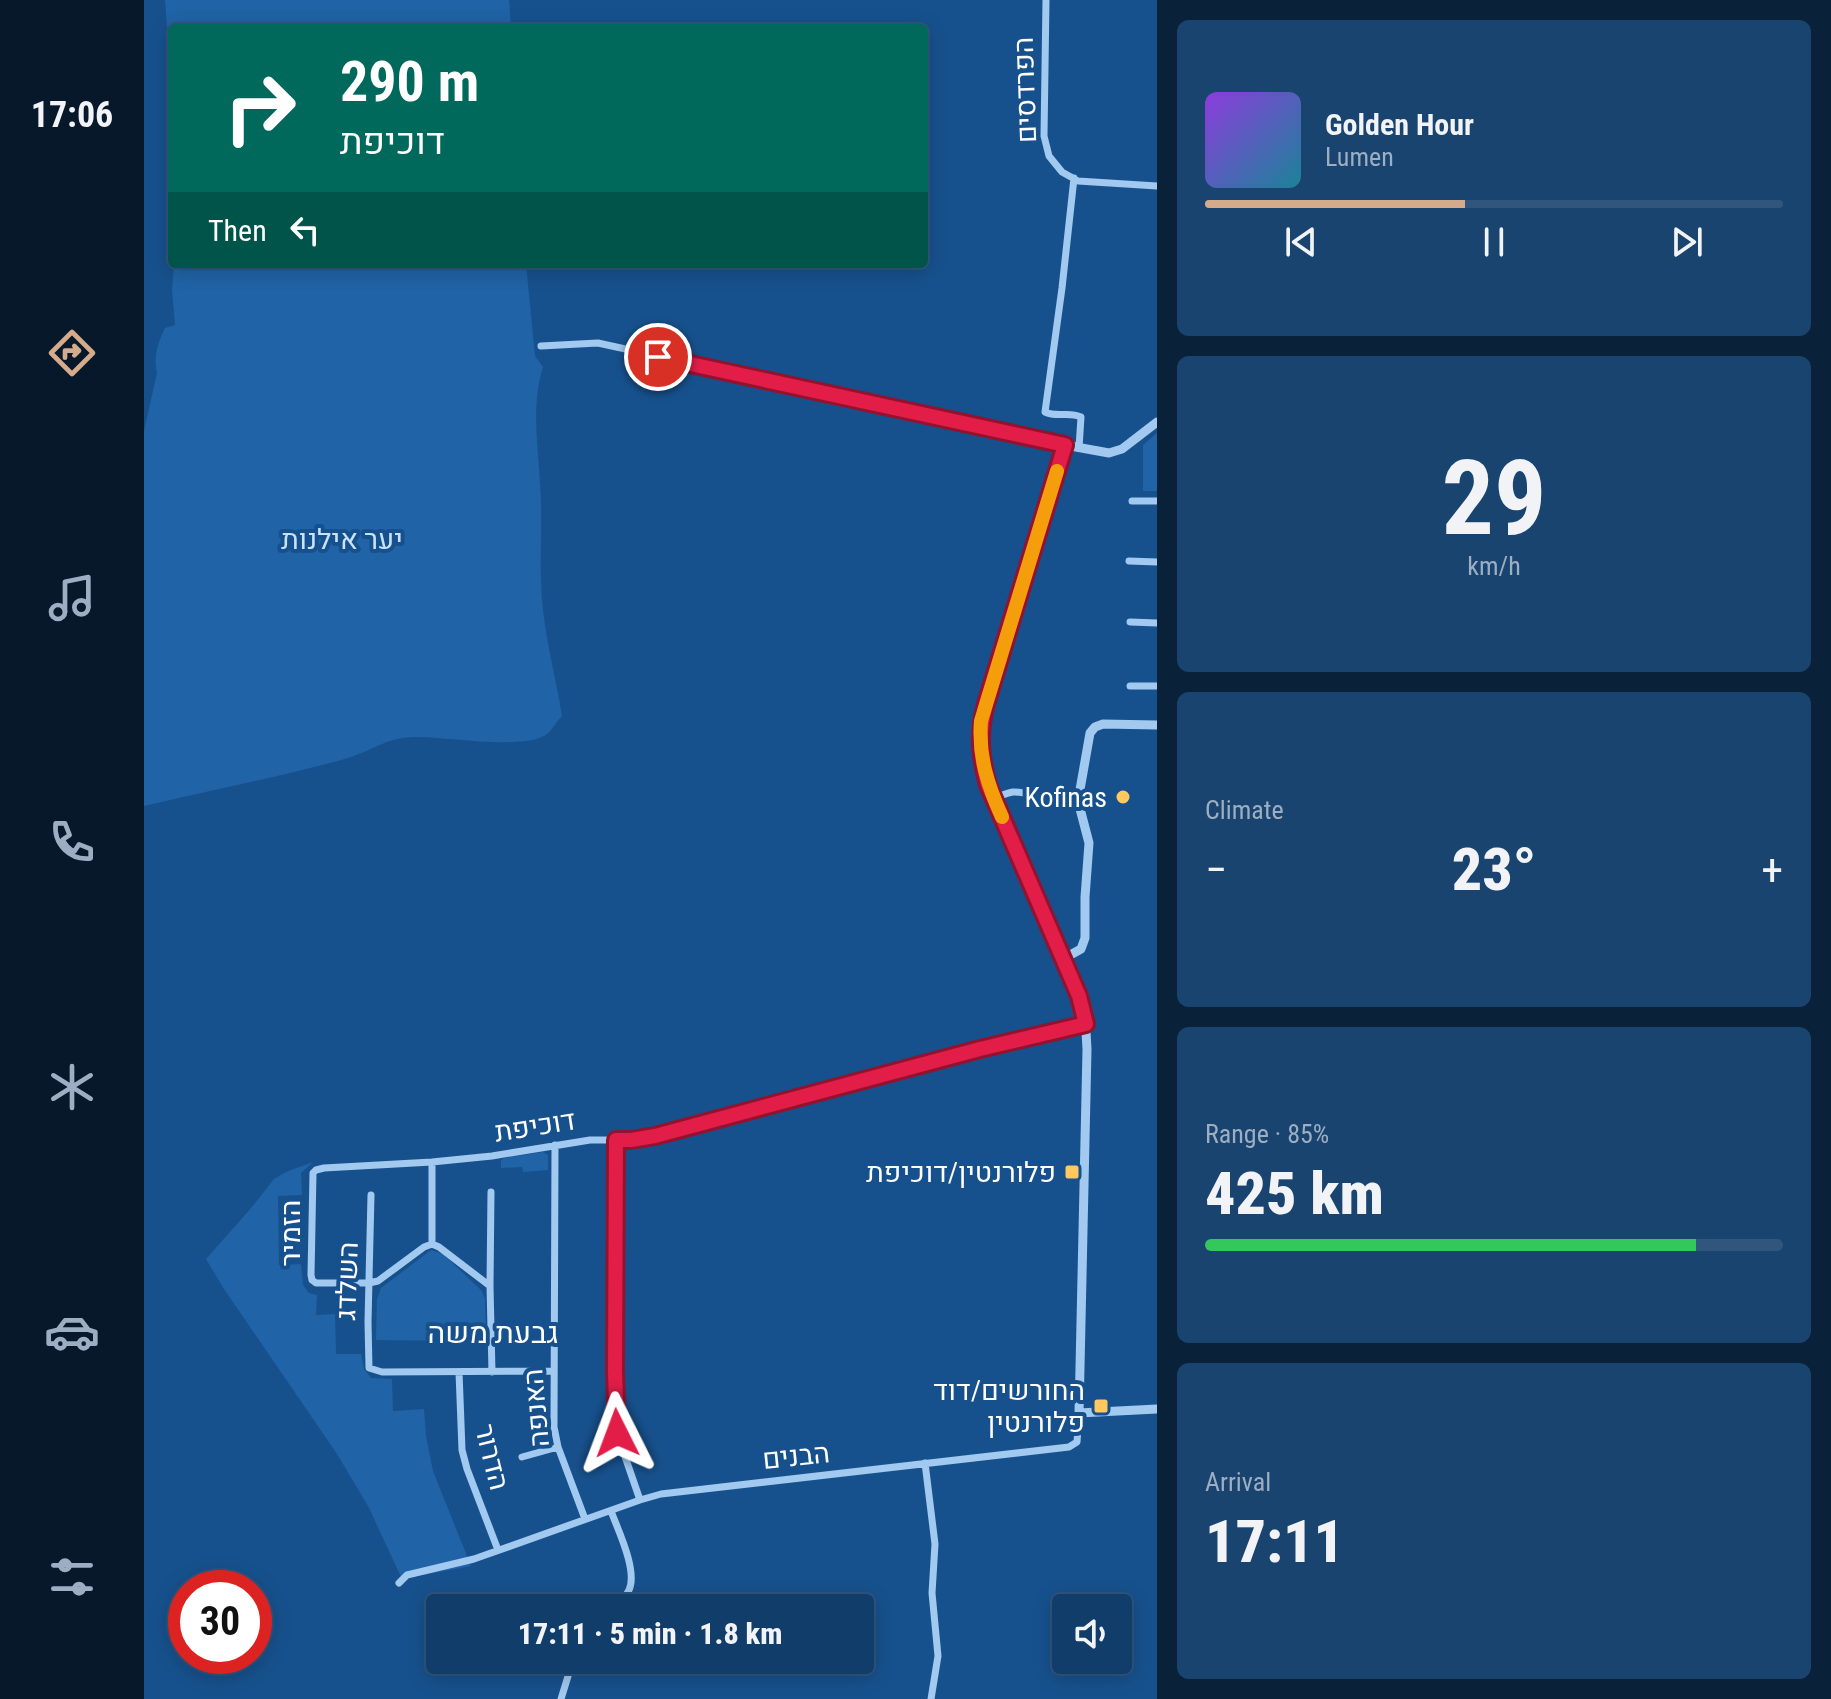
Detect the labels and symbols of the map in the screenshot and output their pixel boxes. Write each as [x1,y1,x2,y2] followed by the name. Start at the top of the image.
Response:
[1007,36,1043,144] street label: הפרדסים
[624,323,692,391] pin
[281,523,403,556] park label: יער אילנות
[1025,781,1107,814] place label: Kofinas
[1114,788,1132,806] marker: Kofinas
[492,1103,578,1149] street label: דוכיפת
[866,1156,1056,1189] place label: פלורנטין/דוכיפת
[1063,1163,1081,1181] marker: פלורנטין/דוכיפת
[274,1200,307,1266] street label: הזמיר
[329,1241,365,1321] street label: השלדג
[428,1315,558,1350] district label: גבעת משה
[516,1367,556,1449] street label: האנפה
[933,1374,1085,1439] place label: החורשים/דוד פלורנטין
[575,1391,659,1475] position arrow
[1092,1397,1110,1415] marker: החורשים/דוד פלורנטין
[468,1421,516,1493] street label: הדרור
[761,1436,831,1476] street label: הבנים
[168,1570,272,1674] speed limit sign: 30

